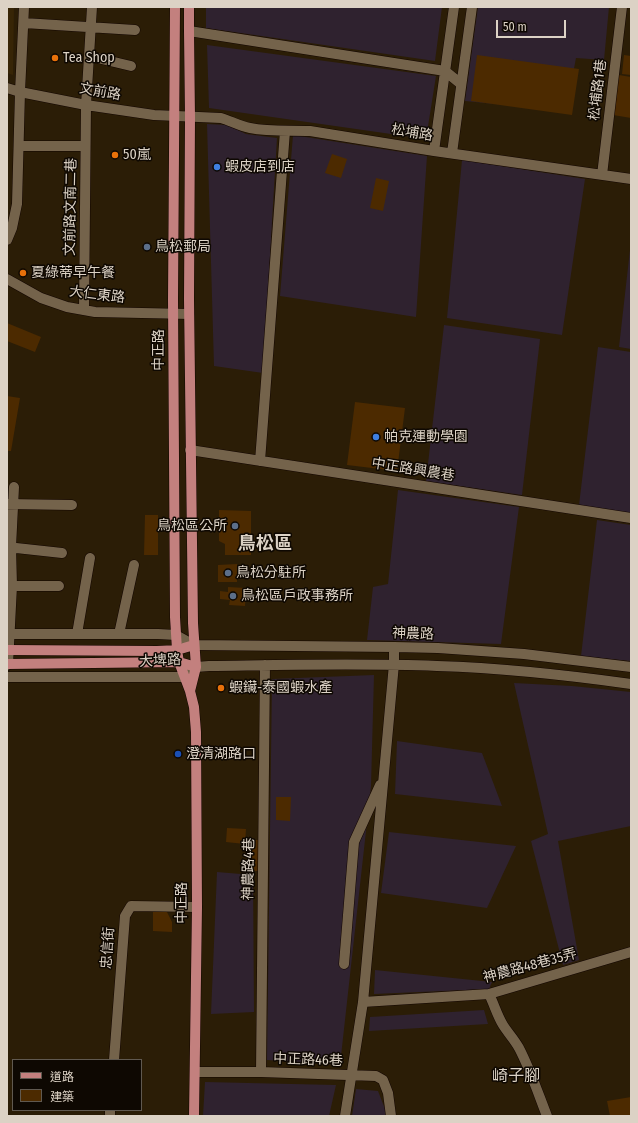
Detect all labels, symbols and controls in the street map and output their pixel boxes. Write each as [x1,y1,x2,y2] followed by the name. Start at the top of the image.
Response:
[498,12,568,38] scale bar
[503,20,527,34] text: 50 m
[63,50,115,66] place label: Tea Shop
[50,53,60,63] marker: Tea Shop
[586,58,610,122] street label: 松埔路1巷
[78,80,122,104] street label: 文前路
[390,121,434,145] street label: 松埔路
[123,147,151,163] place label: 50嵐
[110,150,120,160] marker: 50嵐
[62,158,80,256] street label: 文前路文南二巷
[225,159,295,175] place label: 蝦皮店到店
[212,162,222,172] marker: 蝦皮店到店
[155,239,211,255] place label: 鳥松郵局
[142,242,152,252] marker: 鳥松郵局
[31,265,115,281] place label: 夏綠蒂早午餐
[18,268,28,278] marker: 夏綠蒂早午餐
[68,283,126,307] street label: 大仁東路
[151,329,167,371] street label: 中正路
[384,429,468,445] place label: 帕克運動學園
[371,432,381,442] marker: 帕克運動學園
[370,455,456,485] street label: 中正路興農巷
[157,518,227,534] place label: 鳥松區公所
[230,521,240,531] marker: 鳥松區公所
[238,533,292,555] district label: 鳥松區
[236,565,306,581] place label: 鳥松分駐所
[223,568,233,578] marker: 鳥松分駐所
[241,588,353,604] place label: 鳥松區戶政事務所
[228,591,238,601] marker: 鳥松區戶政事務所
[392,625,434,643] street label: 神農路
[139,652,181,670] street label: 大埤路
[229,680,332,696] place label: 蝦鑶-泰國蝦水產
[216,683,226,693] marker: 蝦鑶-泰國蝦水產
[186,746,256,762] place label: 澄清湖路口
[173,749,183,759] marker: 澄清湖路口
[240,837,258,901] street label: 神農路4巷
[174,882,190,924] street label: 中正路
[98,926,118,970] street label: 忠信街
[481,945,579,987] street label: 神農路48巷35弄
[273,1050,343,1070] street label: 中正路46巷
[12,1059,142,1111] legend
[492,1067,540,1087] district label: 崎子腳
[50,1070,74,1084] text: 道路
[50,1090,74,1104] text: 建築

